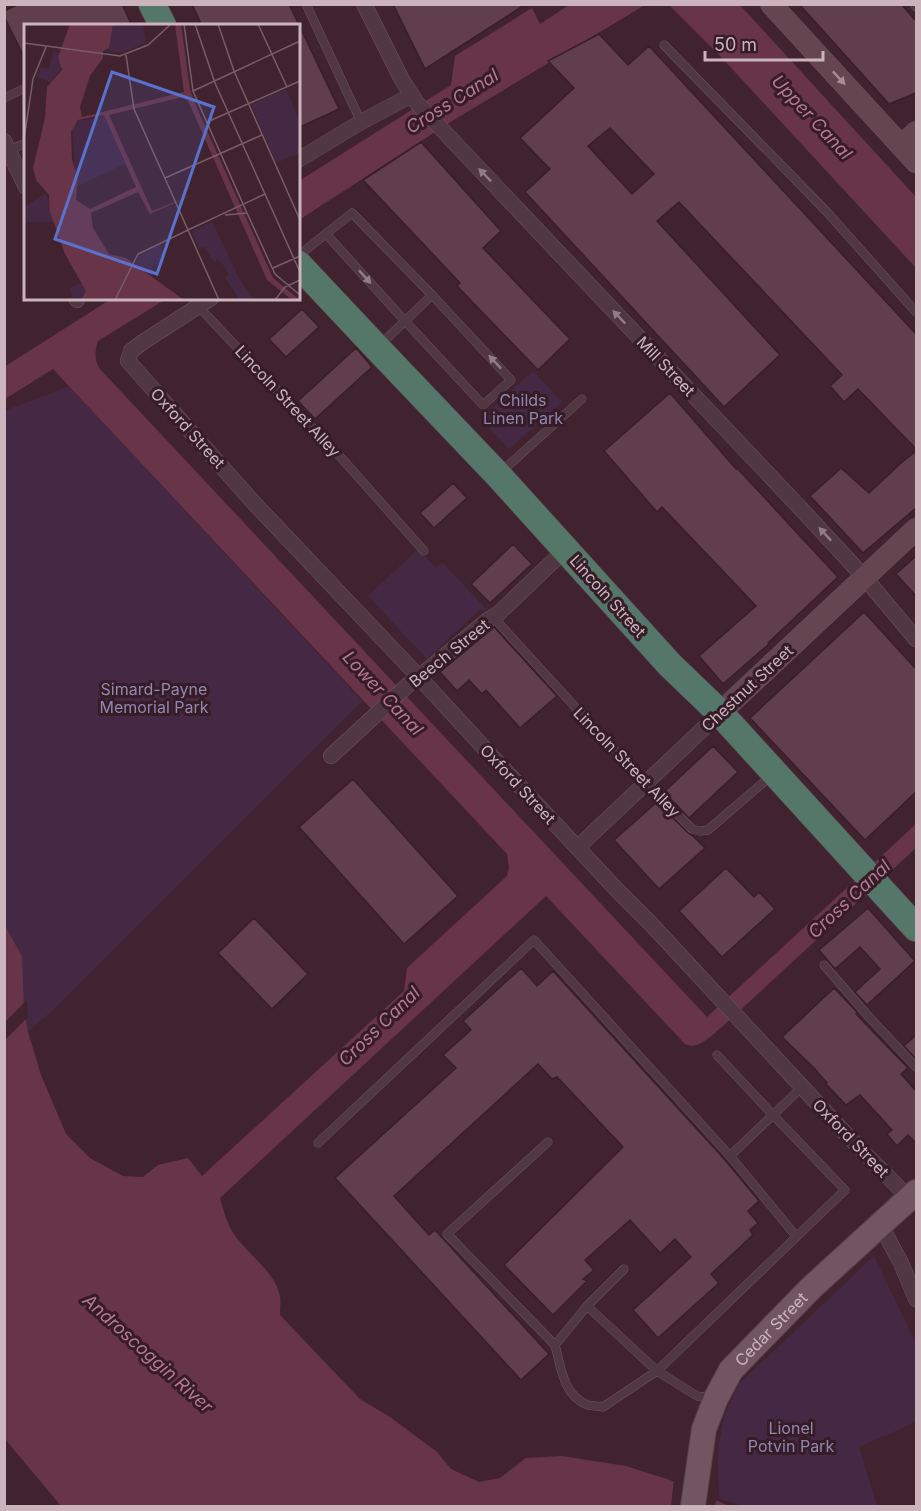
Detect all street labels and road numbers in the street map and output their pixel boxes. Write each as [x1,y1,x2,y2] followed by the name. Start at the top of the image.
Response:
[633,332,699,400] street label: Mill Street
[231,341,345,461] street label: Lincoln Street Alley
[147,384,229,472] street label: Oxford Street
[566,551,650,641] street label: Lincoln Street
[405,615,493,691] street label: Beech Street
[697,640,797,736] street label: Chestnut Street
[569,703,685,821] street label: Lincoln Street Alley
[476,740,560,828] street label: Oxford Street
[809,1095,893,1181] street label: Oxford Street
[730,1288,811,1370] street label: Cedar Street

